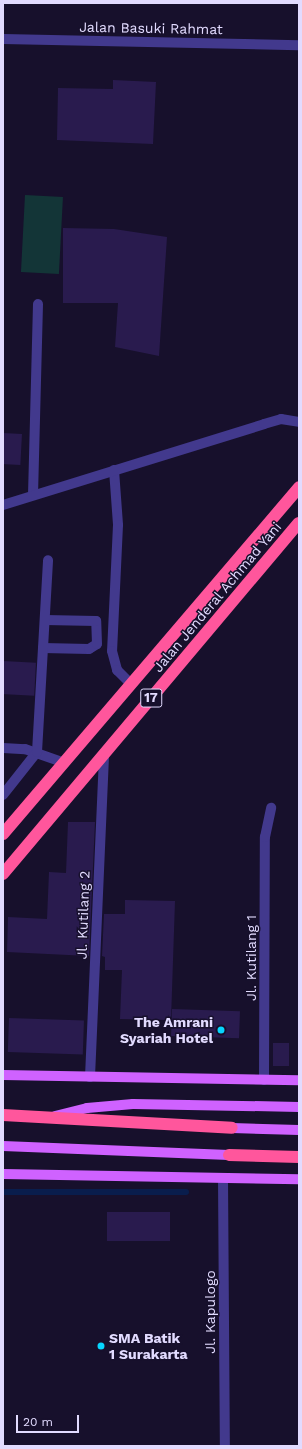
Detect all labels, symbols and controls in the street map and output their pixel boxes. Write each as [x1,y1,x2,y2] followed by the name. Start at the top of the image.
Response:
[79,18,223,38] street label: Jalan Basuki Rahmat
[149,518,285,676] street label: Jalan Jenderal Achmad Yani
[140,687,162,709] road number: 17
[73,870,93,960] street label: Jl. Kutilang 2
[243,915,259,1001] street label: Jl. Kutilang 1
[120,1014,213,1046] place label: The Amrani Syariah Hotel
[216,1025,226,1035] marker: The Amrani Syariah Hotel
[202,1270,218,1354] street label: Jl. Kapulogo
[109,1330,188,1362] place label: SMA Batik 1 Surakarta
[96,1341,106,1351] marker: SMA Batik 1 Surakarta
[18,1407,81,1433] scale bar
[23,1415,53,1429] text: 20 m

